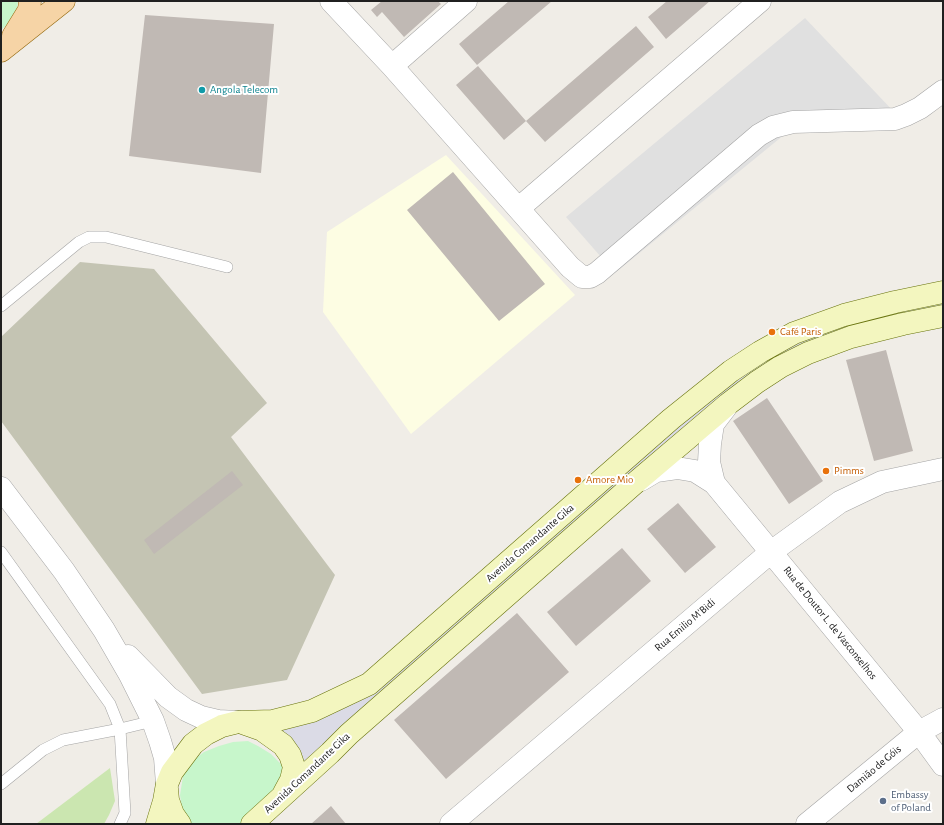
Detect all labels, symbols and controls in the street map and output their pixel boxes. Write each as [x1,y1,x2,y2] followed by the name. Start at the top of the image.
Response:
[210,83,278,97] place label: Angola Telecom
[197,85,207,95] marker: Angola Telecom
[780,325,821,339] place label: Café Paris
[767,327,777,337] marker: Café Paris
[834,464,864,478] place label: Pimms
[821,466,831,476] marker: Pimms
[586,473,634,487] place label: Amore Mio
[573,475,583,485] marker: Amore Mio
[483,501,577,585] street label: Avenida Comandante Gika
[780,564,880,682] street label: Rua de Doutor L. de Vasconselhos
[652,596,718,654] street label: Rua Emilio M'Bidi
[261,730,353,816] street label: Avenida Comandante Gika
[844,742,904,796] street label: Damião de Góis
[891,788,931,814] place label: Embassy of Poland
[878,796,888,806] marker: Embassy of Poland

